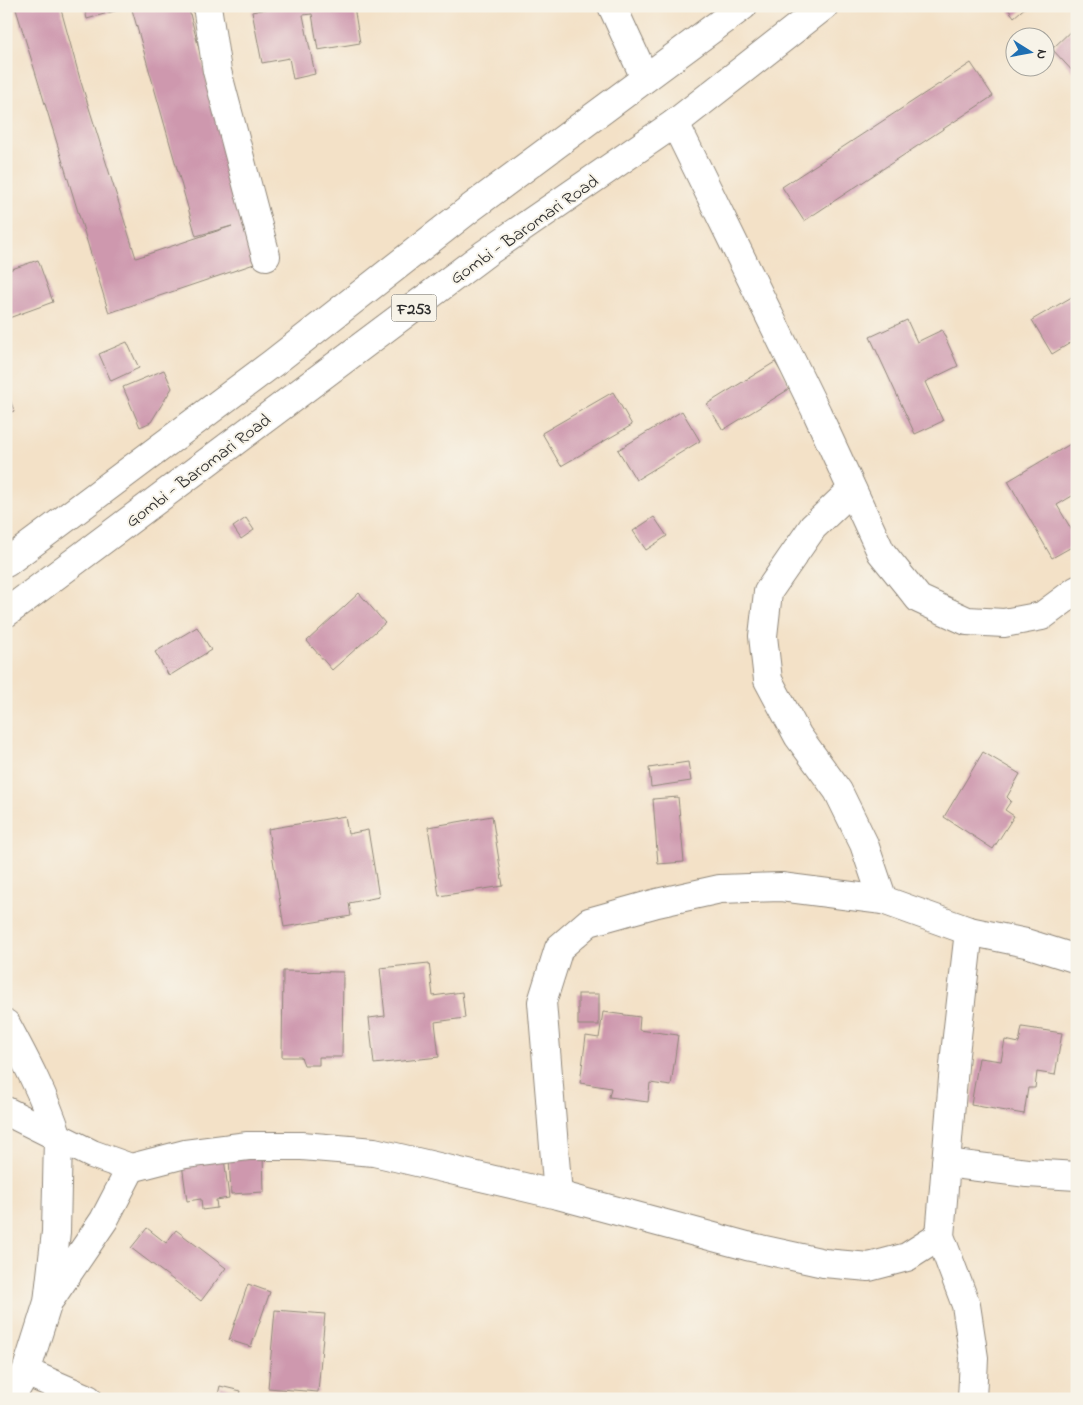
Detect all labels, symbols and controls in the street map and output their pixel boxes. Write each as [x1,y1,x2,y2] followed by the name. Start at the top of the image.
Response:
[1006,28,1056,78] north arrow
[1030,48,1052,61] text: N
[446,170,605,292] street label: Gombi - Baromari Road
[392,294,436,322] road number: F253
[121,408,277,535] street label: Gombi - Baromari Road

